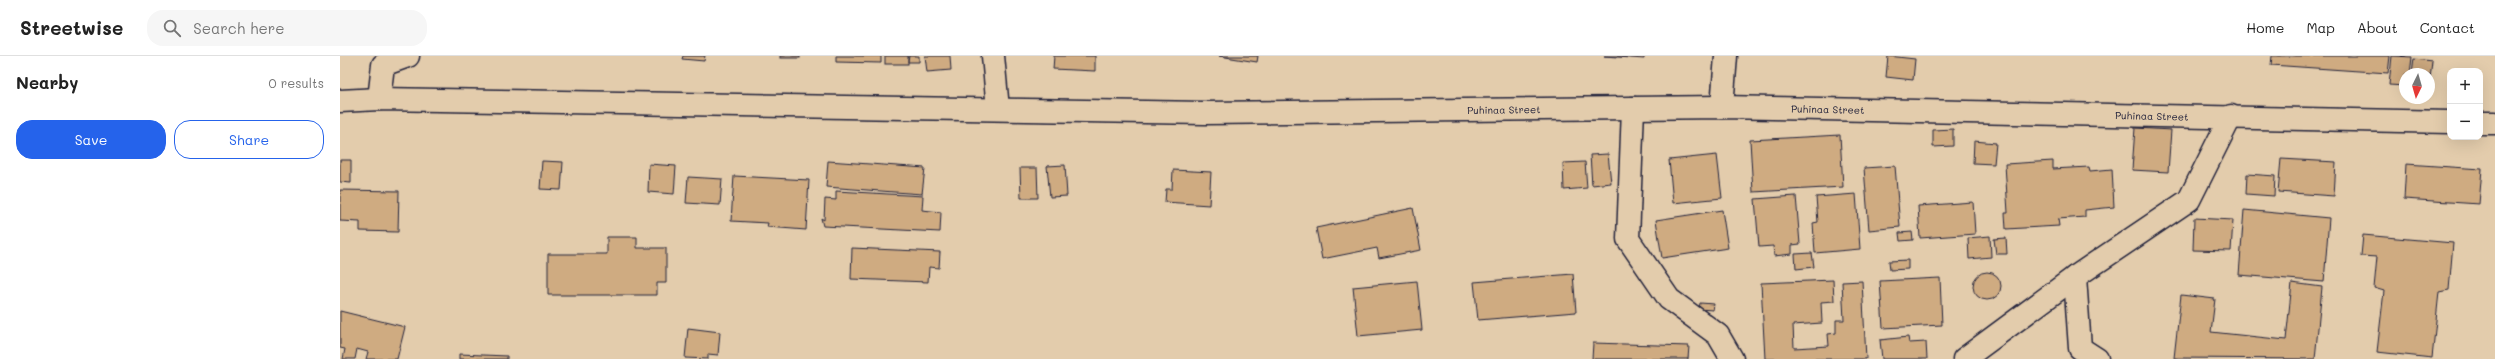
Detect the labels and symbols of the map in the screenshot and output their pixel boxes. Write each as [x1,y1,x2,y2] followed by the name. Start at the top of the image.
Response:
[2399,68,2435,104] north arrow
[1791,101,1865,117] street label: Puhinaa Street
[1467,102,1541,117] street label: Puhinaa Street
[2115,108,2189,124] street label: Puhinaa Street

